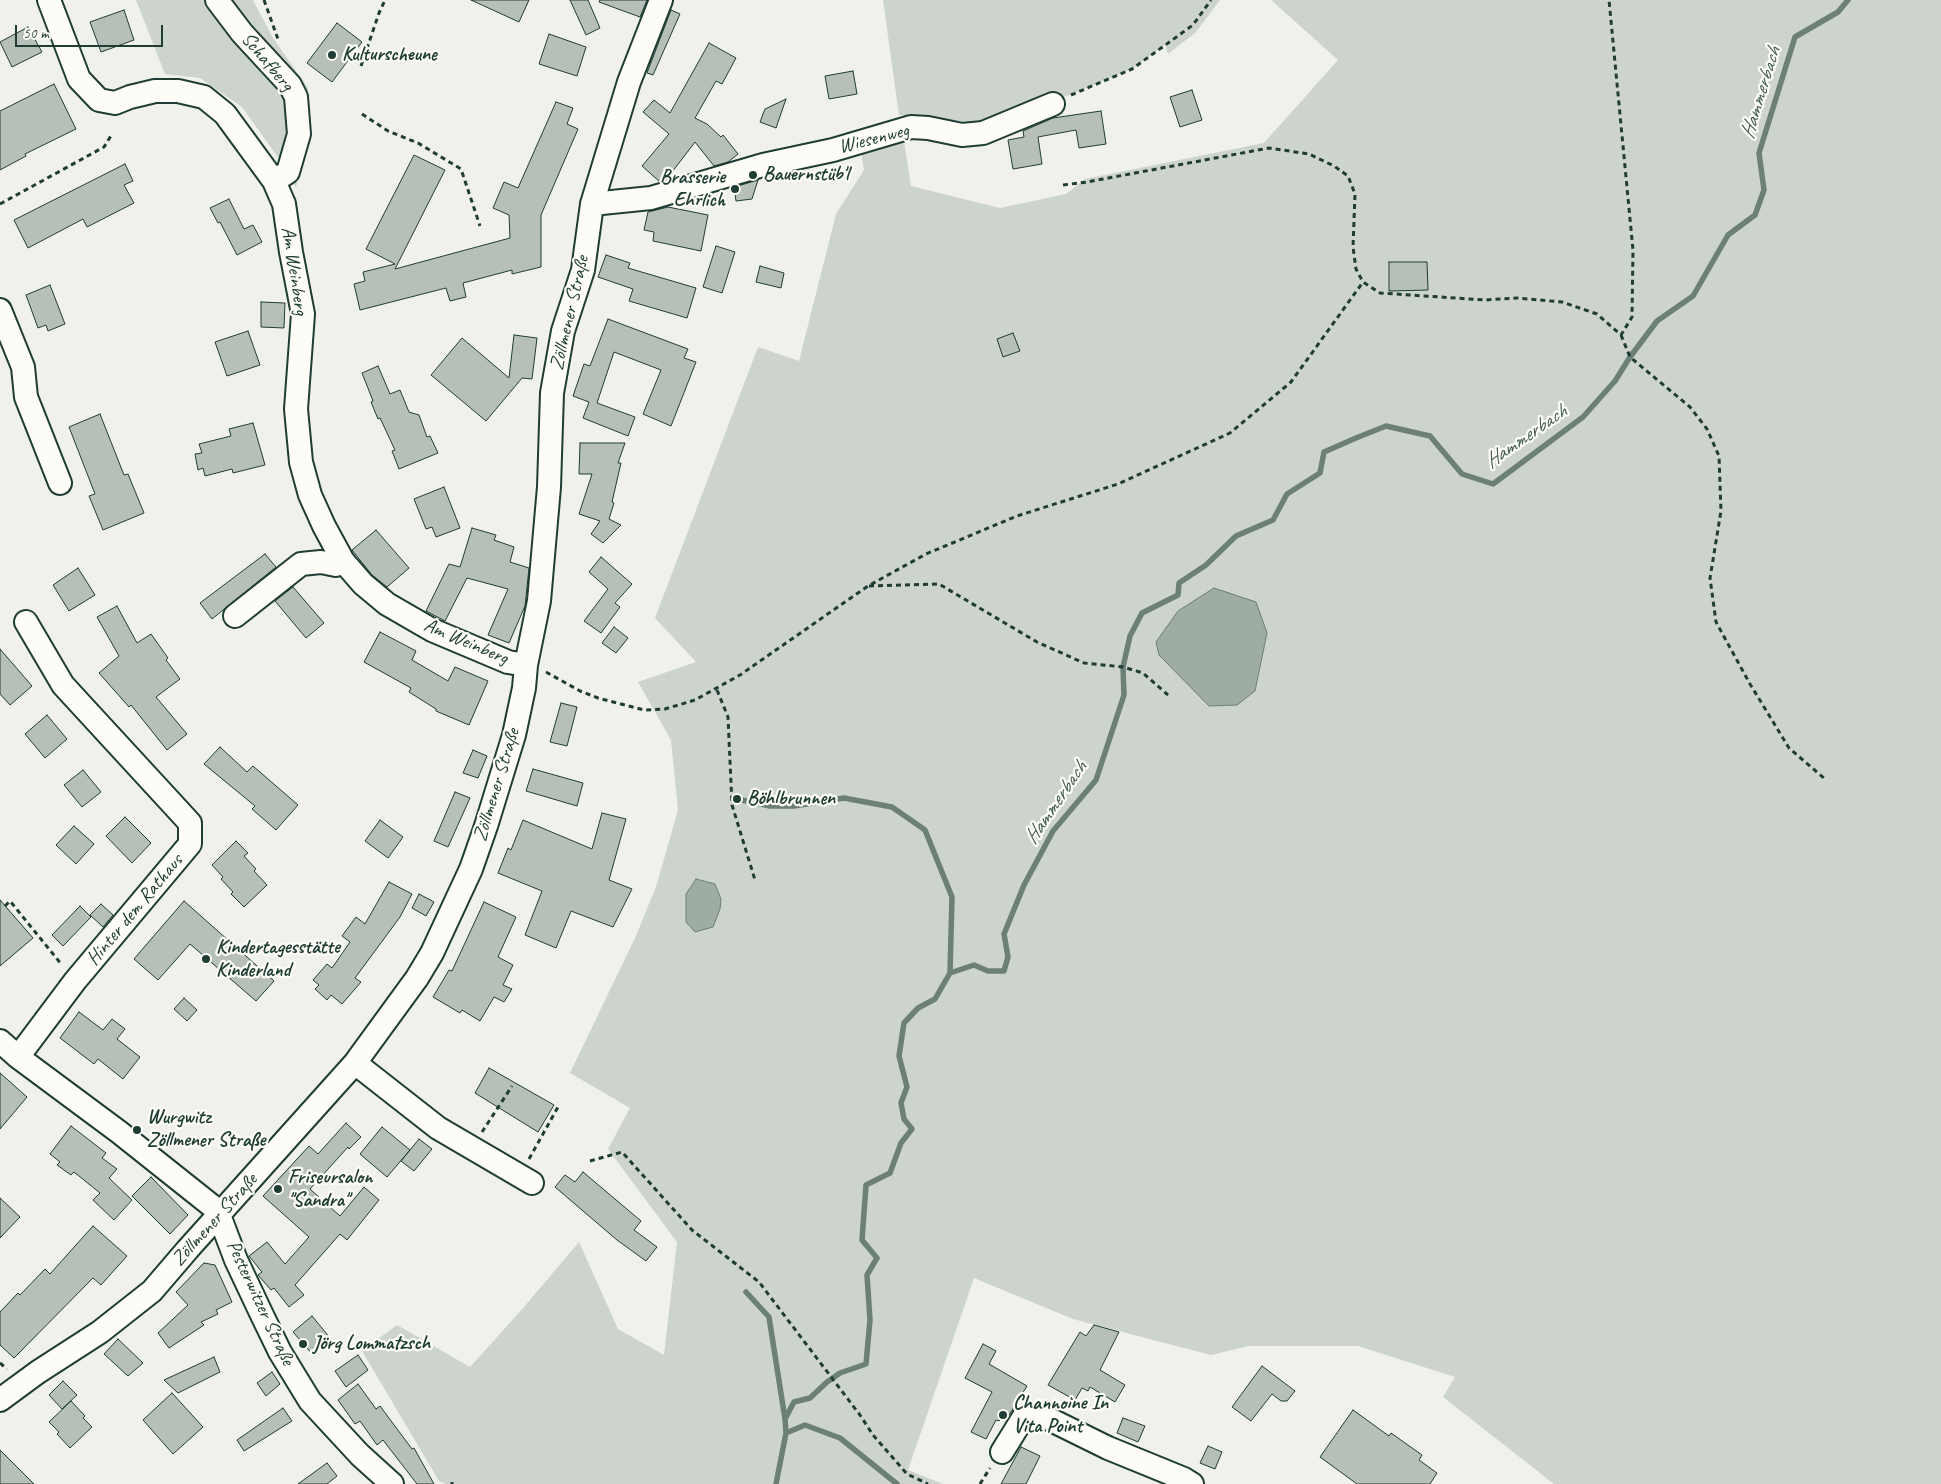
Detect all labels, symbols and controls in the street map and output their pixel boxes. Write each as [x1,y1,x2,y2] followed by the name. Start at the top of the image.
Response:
[18,15,165,47] scale bar
[23,24,49,43] text: 50 m
[235,28,299,96] street label: Schafberg
[342,43,437,67] place label: Kulturscheune
[1735,44,1787,142] water label: Hammerbach
[326,49,338,61] marker: Kulturscheune
[836,119,912,159] street label: Wiesenweg
[763,163,849,187] place label: Bauernstüb'l
[660,166,725,213] place label: Brasserie Ehrlich
[747,169,759,181] marker: Bauernstüb'l
[729,183,741,195] marker: Brasserie Ehrlich
[275,225,313,317] street label: Am Weinberg
[545,253,595,373] street label: Zöllmener Straße
[1480,400,1572,474] water label: Hammerbach
[420,613,512,671] street label: Am Weinberg
[468,726,526,844] street label: Zöllmener Straße
[1019,757,1093,849] water label: Hammerbach
[747,787,835,811] place label: Böhlbrunnen
[731,793,743,805] marker: Böhlbrunnen
[81,849,189,971] street label: Hinter dem Rathaus
[216,936,340,983] place label: Kindertagesstätte Kinderland
[200,953,212,965] marker: Kindertagesstätte Kinderland
[147,1106,265,1153] place label: Wurgwitz Zöllmener Straße
[131,1124,143,1136] marker: Wurgwitz Zöllmener Straße
[288,1166,373,1213] place label: Friseursalon "Sandra"
[167,1169,263,1271] street label: Zöllmener Straße
[272,1183,284,1195] marker: Friseursalon "Sandra"
[221,1237,299,1369] street label: Pesterwitzer Straße
[313,1332,430,1356] place label: Jörg Lommatzsch
[297,1338,309,1350] marker: Jörg Lommatzsch
[1013,1392,1108,1439] place label: Channoine In Vita Point
[997,1409,1009,1421] marker: Channoine In Vita Point

